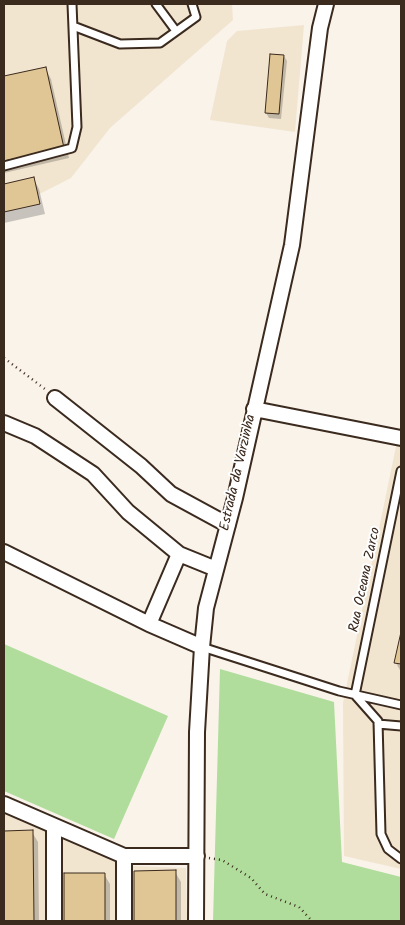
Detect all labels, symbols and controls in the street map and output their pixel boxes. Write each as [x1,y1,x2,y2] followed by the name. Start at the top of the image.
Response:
[217,413,261,533] street label: Estrada da Varzinha
[347,526,385,634] street label: Rua Oceana Zarco

